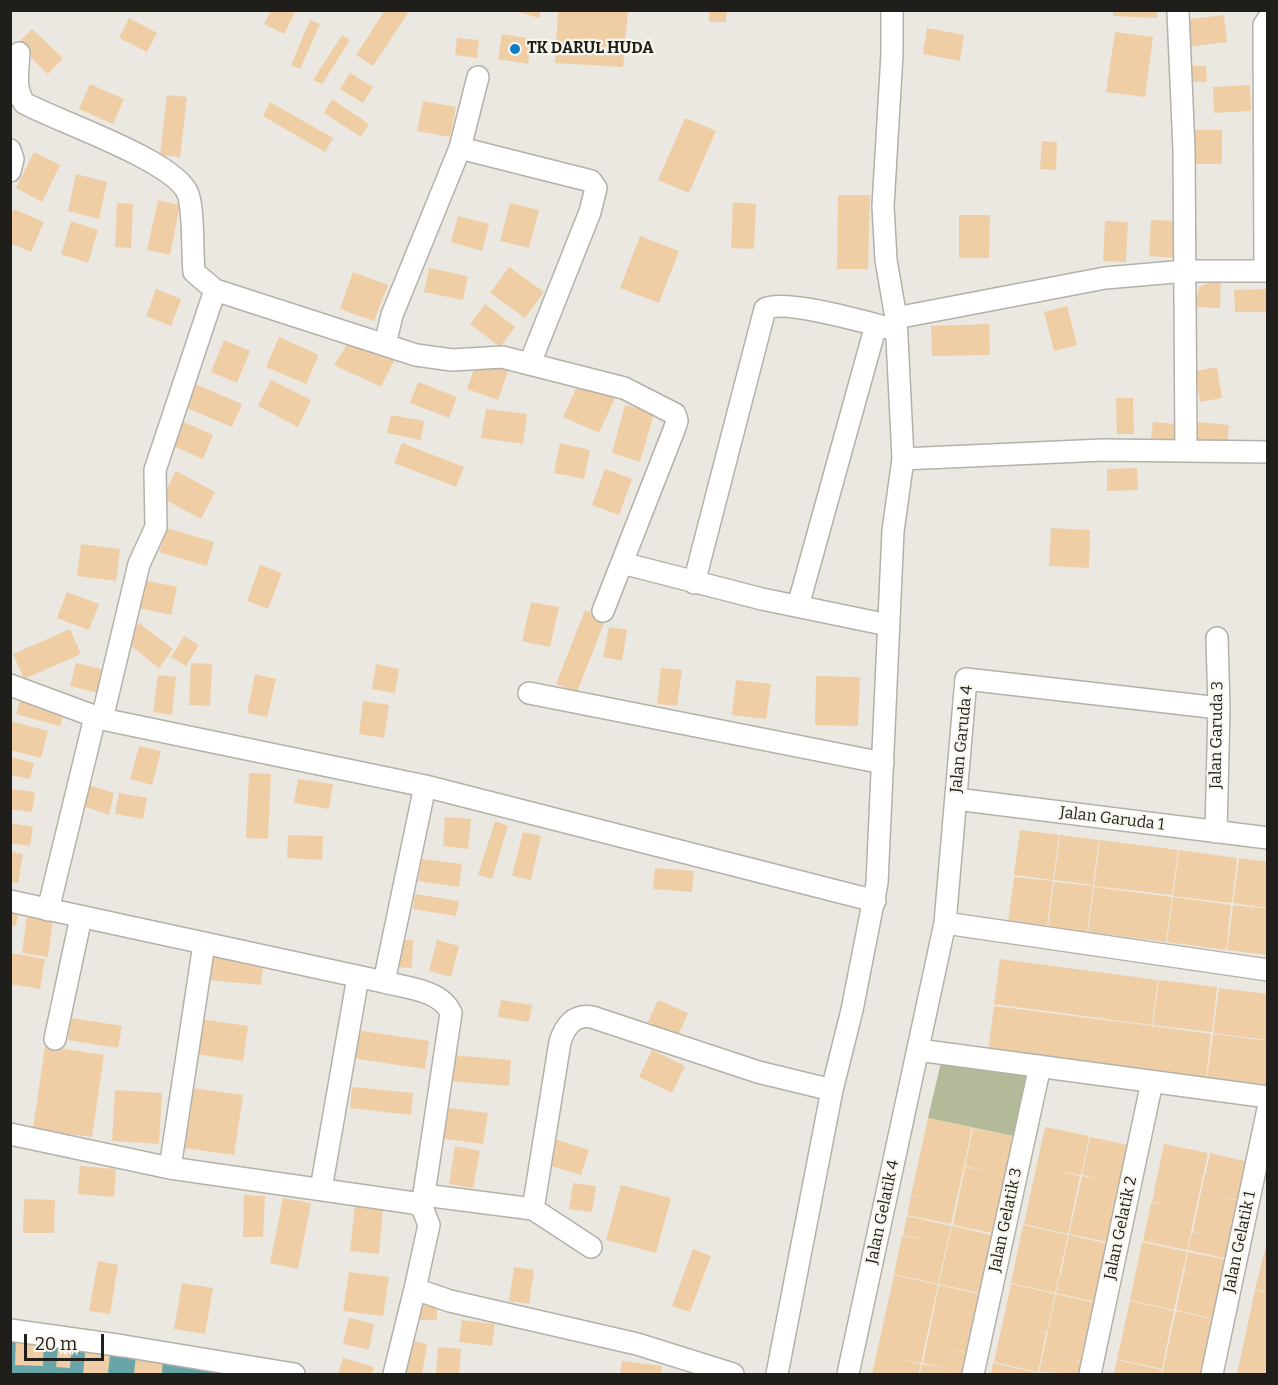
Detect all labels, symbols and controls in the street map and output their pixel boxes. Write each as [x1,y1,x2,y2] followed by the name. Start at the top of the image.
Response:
[527,39,654,59] place label: TK DARUL HUDA
[508,42,522,56] marker: TK DARUL HUDA
[1206,681,1228,789] street label: Jalan Garuda 3
[947,684,977,794] street label: Jalan Garuda 4
[1059,803,1165,835] street label: Jalan Garuda 1
[863,1158,903,1266] street label: Jalan Gelatik 4
[986,1166,1026,1274] street label: Jalan Gelatik 3
[1101,1174,1141,1282] street label: Jalan Gelatik 2
[1220,1190,1260,1294] street label: Jalan Gelatik 1
[27,1322,106,1360] scale bar
[35,1333,77,1355] text: 20 m

